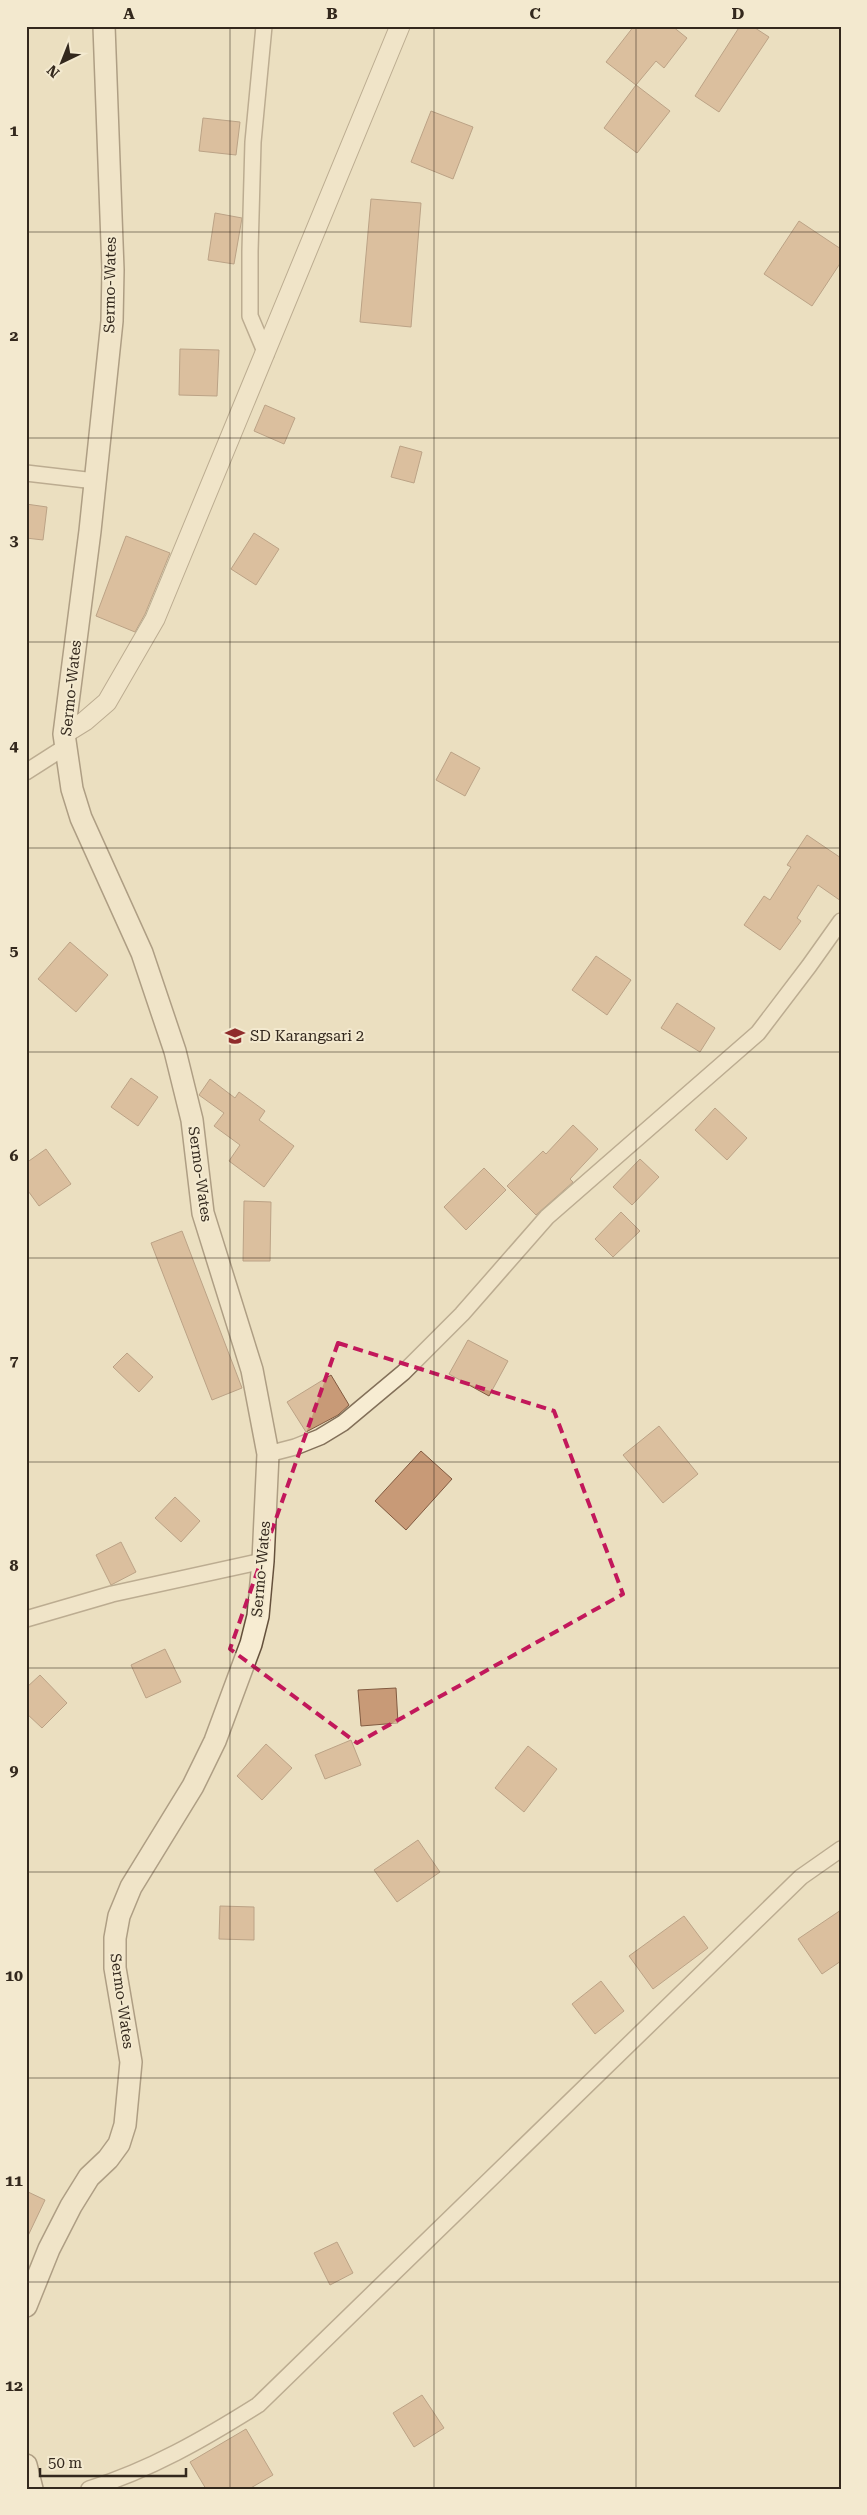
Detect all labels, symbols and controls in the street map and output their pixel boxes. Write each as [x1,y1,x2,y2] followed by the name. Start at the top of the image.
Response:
[123,4,135,23] text: A
[326,4,338,23] text: B
[529,4,541,23] text: C
[732,4,745,23] text: D
[38,38,88,88] north arrow
[44,62,63,81] text: N
[10,121,19,140] text: 1
[100,237,120,333] street label: Sermo-Wates
[10,326,19,345] text: 2
[10,531,19,550] text: 3
[57,639,85,737] street label: Sermo-Wates
[10,736,19,755] text: 4
[10,941,19,960] text: 5
[224,1025,246,1047] school or university icon: SD Karangsari 2
[250,1027,364,1045] place label: SD Karangsari 2
[184,1125,216,1223] street label: Sermo-Wates
[10,1146,19,1165] text: 6
[10,1351,19,1370] text: 7
[248,1520,274,1618] street label: Sermo-Wates
[10,1556,19,1575] text: 8
[10,1761,19,1780] text: 9
[106,1952,138,2050] street label: Sermo-Wates
[5,1966,23,1985] text: 10
[5,2171,23,2190] text: 11
[5,2376,23,2395] text: 12
[40,2445,186,2477] scale bar
[48,2454,83,2472] text: 50 m

